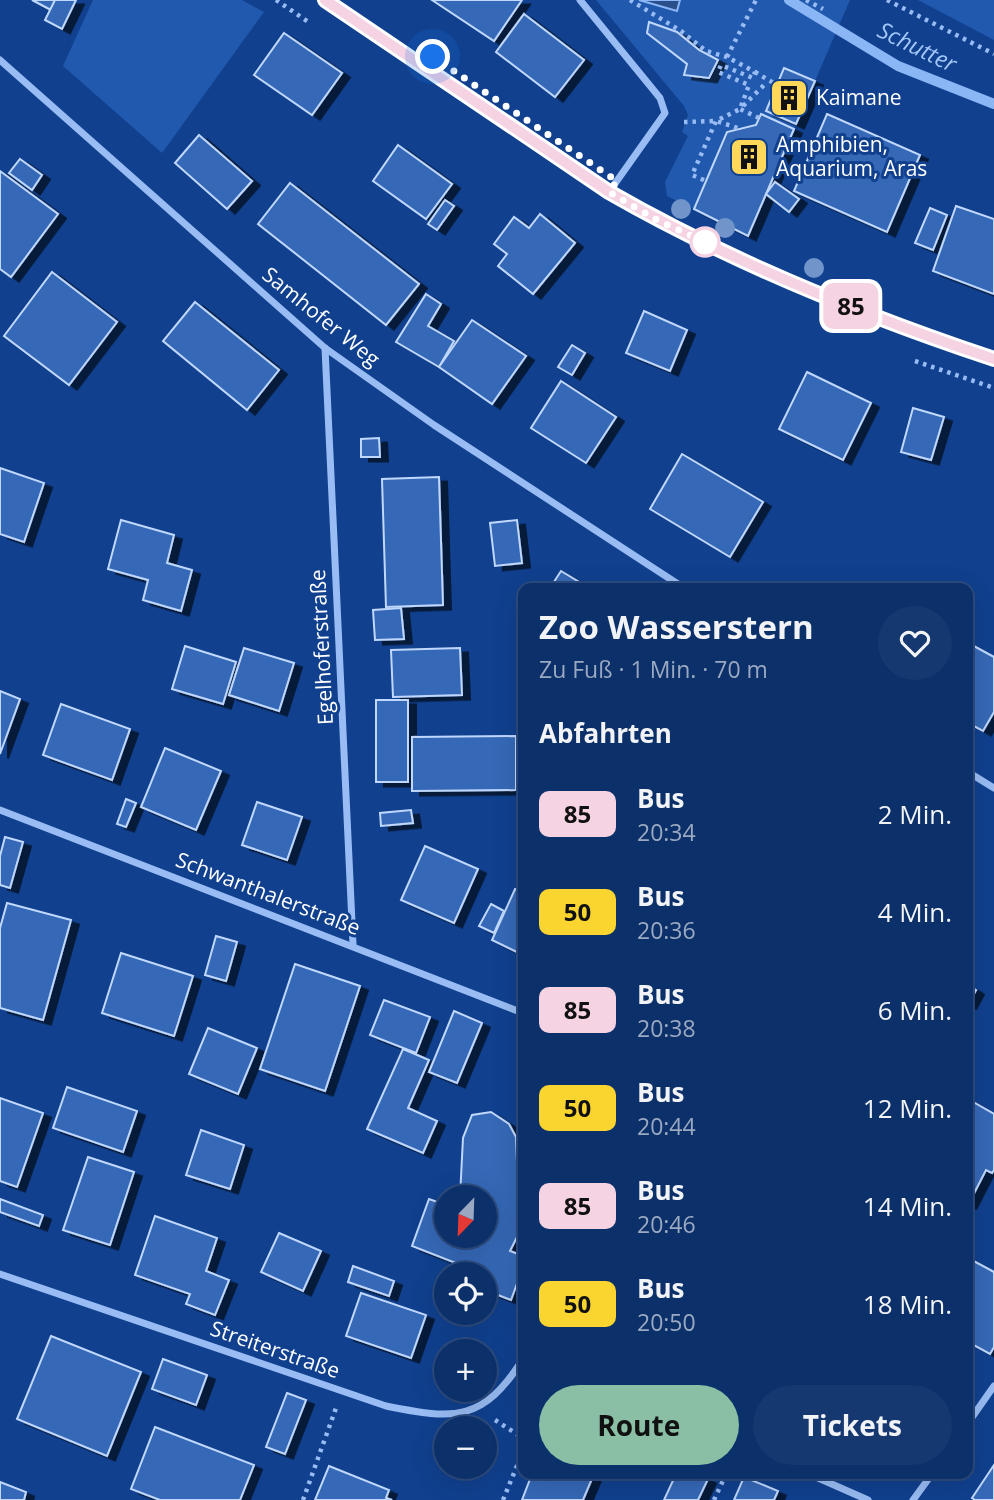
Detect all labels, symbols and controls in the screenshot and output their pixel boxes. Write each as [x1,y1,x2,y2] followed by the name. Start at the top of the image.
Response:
[873,13,963,79] water label: Schutter
[415,39,450,74] your location
[768,77,810,119] building icon: Kaimane
[816,83,902,111] place label: Kaimane
[776,130,927,182] place label: Amphibien, Aquarium, Aras
[728,136,770,178] building icon: Amphibien, Aquarium, Aras
[690,227,720,257] unlabelled marker
[257,260,386,372] street label: Samhofer Weg
[820,283,882,329] line badge: 85
[837,289,865,322] text: 85
[303,569,339,726] street label: Egelhoferstraße
[539,604,814,649] text: Zoo Wasserstern
[878,606,952,680] button: heart
[539,653,768,685] text: Zu Fuß · 1 Min. · 70 m
[539,715,672,751] text: Abfahrten
[637,780,684,816] text: Bus
[878,796,952,832] text: 2 Min.
[564,797,591,830] text: 85
[637,816,696,848] text: 20:34
[172,845,365,941] street label: Schwanthalerstraße
[637,878,684,914] text: Bus
[878,894,952,930] text: 4 Min.
[564,895,591,928] text: 50
[637,914,696,946] text: 20:36
[637,976,684,1012] text: Bus
[878,992,952,1028] text: 6 Min.
[564,993,591,1026] text: 85
[637,1012,696,1044] text: 20:38
[637,1074,684,1110] text: Bus
[863,1090,952,1126] text: 12 Min.
[564,1091,591,1124] text: 50
[637,1110,696,1142] text: 20:44
[637,1172,684,1208] text: Bus
[434,1185,497,1248] north arrow
[434,1185,497,1479] map controls
[863,1188,952,1224] text: 14 Min.
[564,1189,591,1222] text: 85
[637,1208,696,1240] text: 20:46
[434,1262,497,1325] button: locate
[637,1270,684,1306] text: Bus
[863,1286,952,1322] text: 18 Min.
[564,1287,591,1320] text: 50
[637,1306,696,1338] text: 20:50
[207,1314,344,1384] street label: Streiterstraße
[434,1339,497,1402] button: +
[539,1385,739,1465] button: Route
[753,1385,952,1465] button: Tickets
[434,1416,497,1479] button: −

